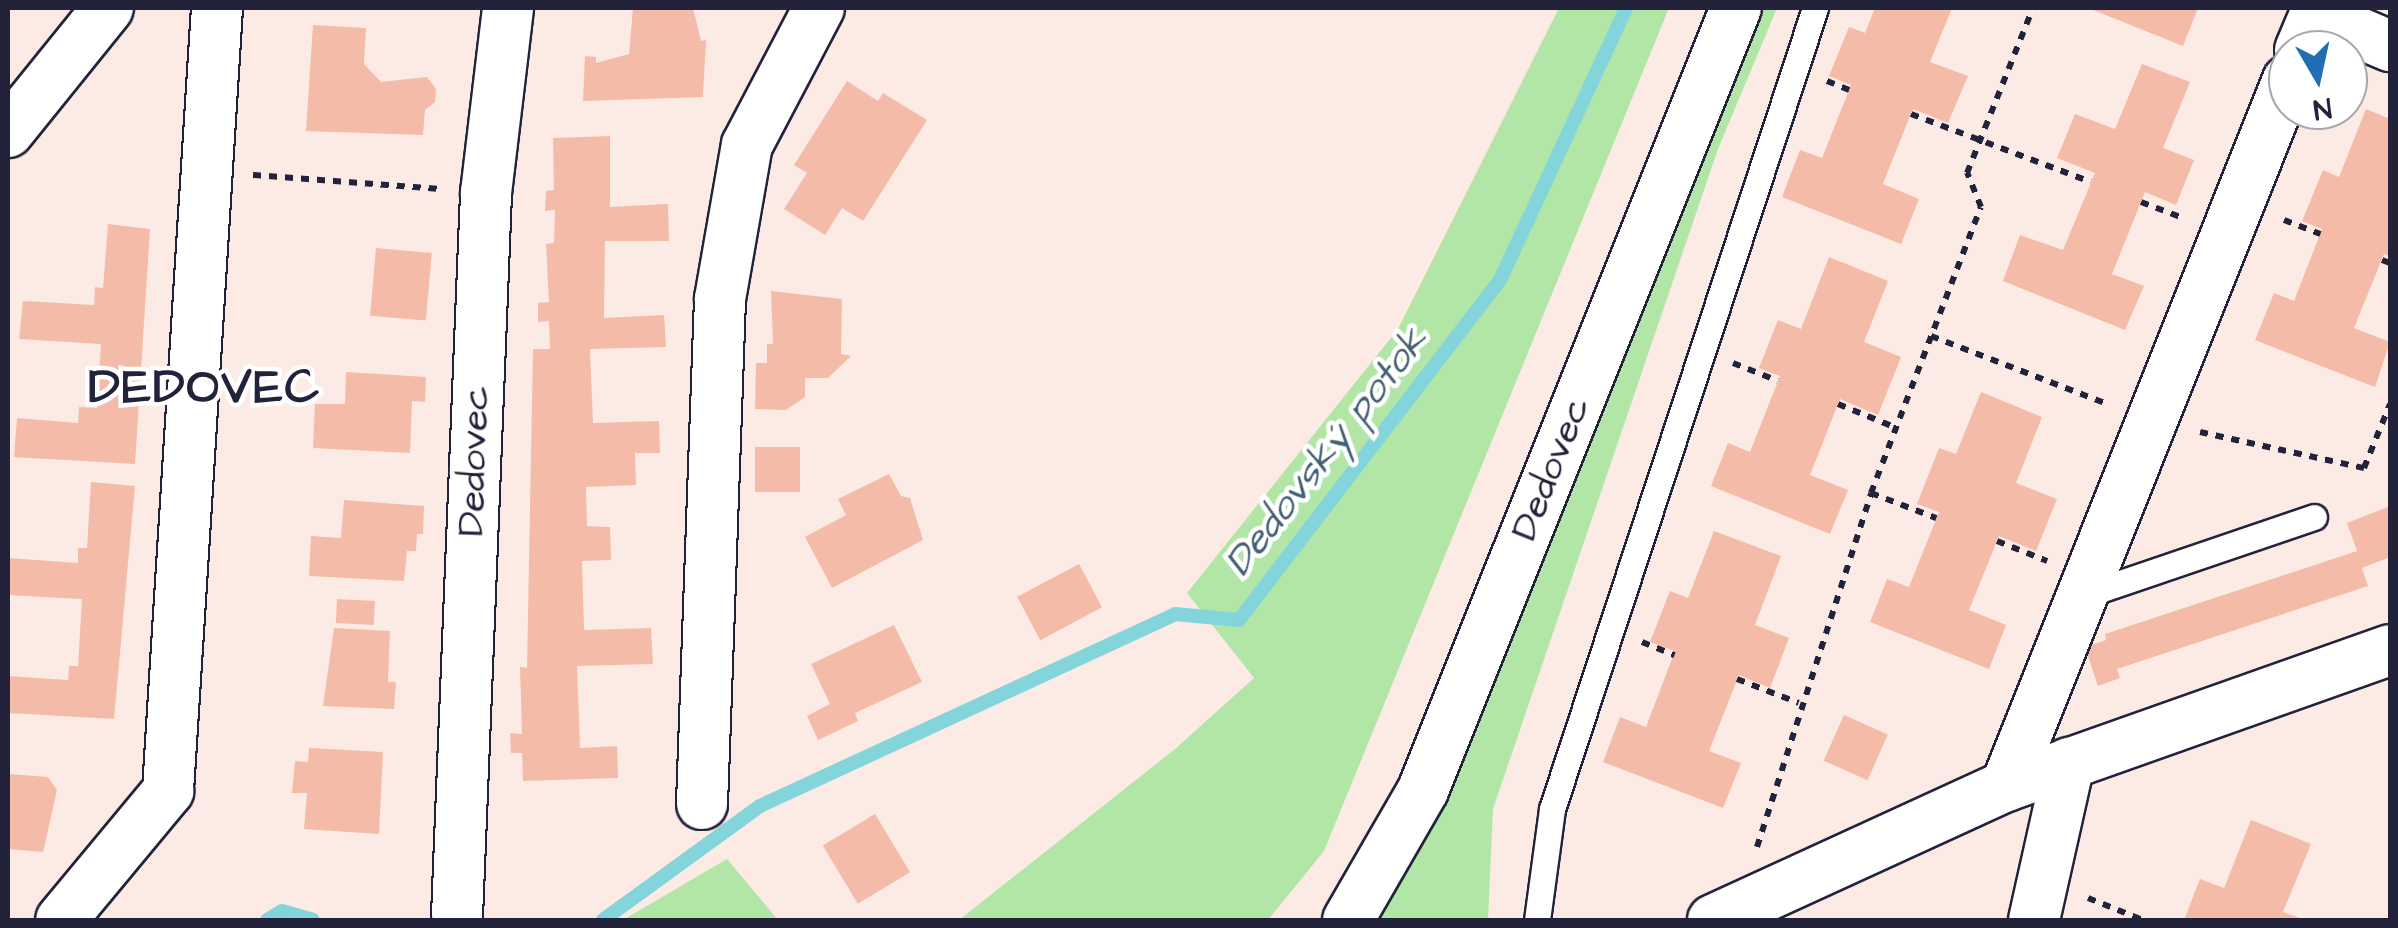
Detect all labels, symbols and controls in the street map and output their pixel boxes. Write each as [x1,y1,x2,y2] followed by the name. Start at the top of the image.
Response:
[2268,30,2368,130] north arrow
[2311,88,2334,129] text: N
[1215,318,1439,586] water label: Dedovský potok
[89,360,321,418] district label: DEDOVEC
[450,385,500,537] street label: Dedovec
[1503,391,1601,547] street label: Dedovec

